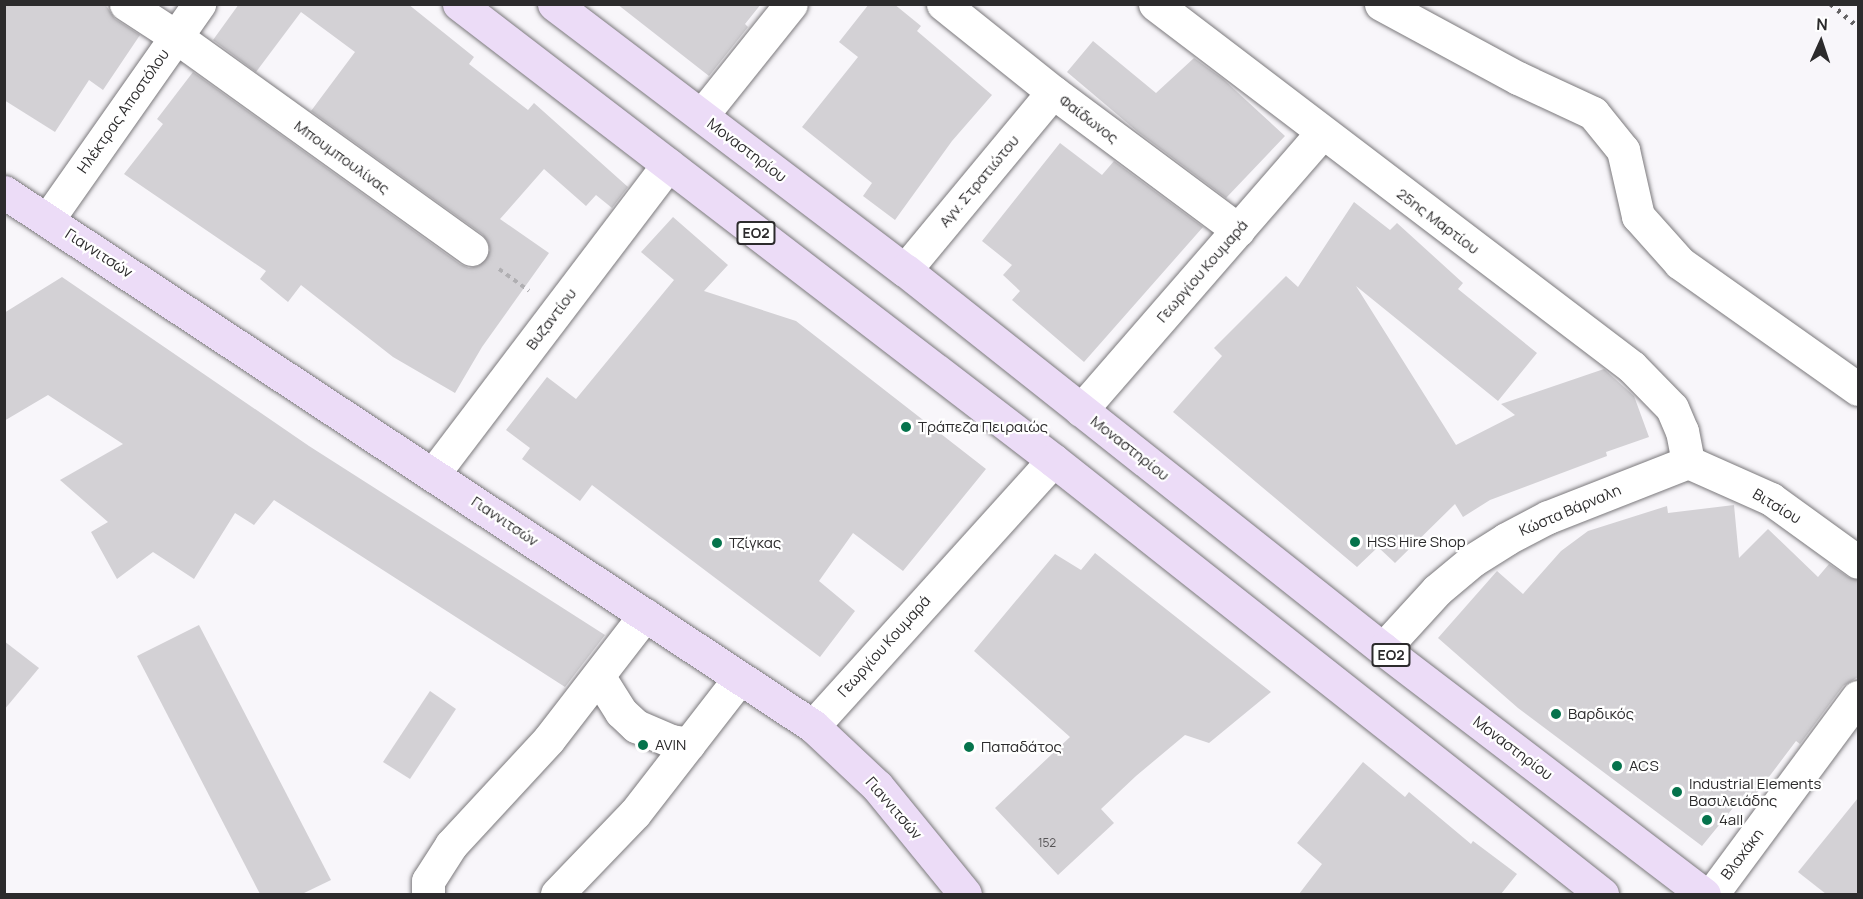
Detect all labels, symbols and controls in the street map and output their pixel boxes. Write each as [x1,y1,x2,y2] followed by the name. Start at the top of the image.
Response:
[1791,12,1851,72] north arrow
[1816,13,1828,35] text: N
[73,45,173,177] street label: Ηλέκτρας Αποστόλου
[1056,91,1122,147] street label: Φαίδωνος
[704,114,790,186] street label: Μοναστηρίου
[291,116,393,198] street label: Μπουμπουλίνας
[935,131,1023,231] street label: Αγν. Στρατιώτου
[1393,184,1483,258] street label: 25ης Μαρτίου
[1153,216,1251,326] street label: Γεωργίου Κουμαρά
[735,222,777,244] road number: ΕΟ2
[62,225,136,281] street label: Γιαννιτσών
[522,285,580,353] street label: Βυζαντίου
[1087,412,1173,484] street label: Μοναστηρίου
[918,418,1048,436] place label: Τράπεζα Πειραιώς
[899,420,913,434] marker: Τράπεζα Πειραιώς
[1516,480,1624,540] street label: Κώστα Βάρναλη
[1750,485,1804,527] street label: Βιτσίου
[468,492,542,550] street label: Γιαννιτσών
[1367,533,1466,551] place label: HSS Hire Shop
[729,534,781,552] place label: Τζίγκας
[1348,535,1362,549] marker: HSS Hire Shop
[710,536,724,550] marker: Τζίγκας
[834,592,934,700] street label: Γεωργίου Κουμαρά
[1370,644,1412,666] road number: ΕΟ2
[1568,705,1634,723] place label: Βαρδικός
[1549,707,1563,721] marker: Βαρδικός
[1470,712,1556,784] street label: Μοναστηρίου
[655,736,686,754] place label: AVIN
[636,738,650,752] marker: AVIN
[981,738,1062,756] place label: Παπαδάτος
[962,740,976,754] marker: Παπαδάτος
[1629,757,1659,775] place label: ACS
[1610,759,1624,773] marker: ACS
[862,773,926,843] street label: Γιαννιτσών
[1689,774,1821,809] place label: Industrial Elements Βασιλειάδης
[1670,785,1684,799] marker: Industrial Elements Βασιλειάδης
[1719,811,1743,829] place label: 4all
[1700,813,1714,827] marker: 4all
[1717,825,1767,883] street label: Βλαχάκη
[1038,836,1056,850] house number: 152

